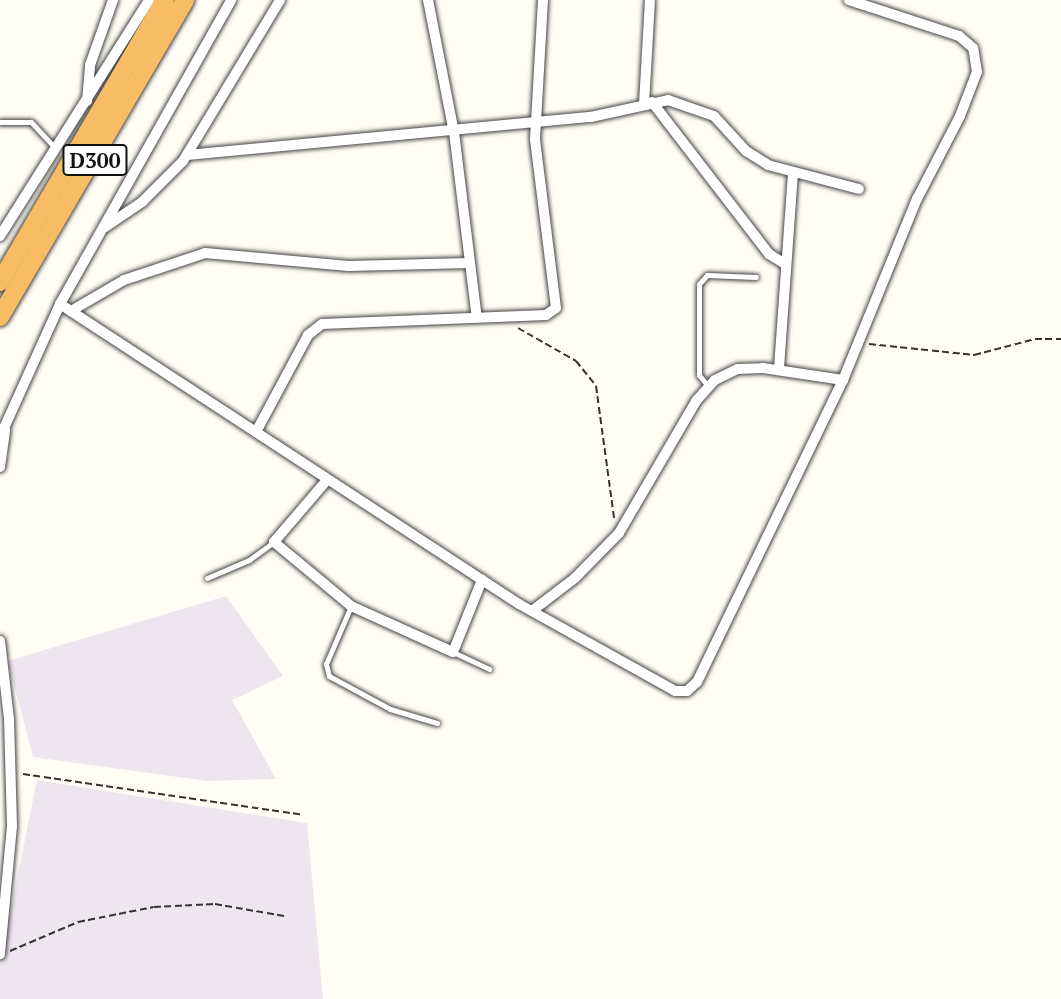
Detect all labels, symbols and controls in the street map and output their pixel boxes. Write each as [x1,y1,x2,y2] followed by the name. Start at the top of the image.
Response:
[62,142,128,178] road number: D300

